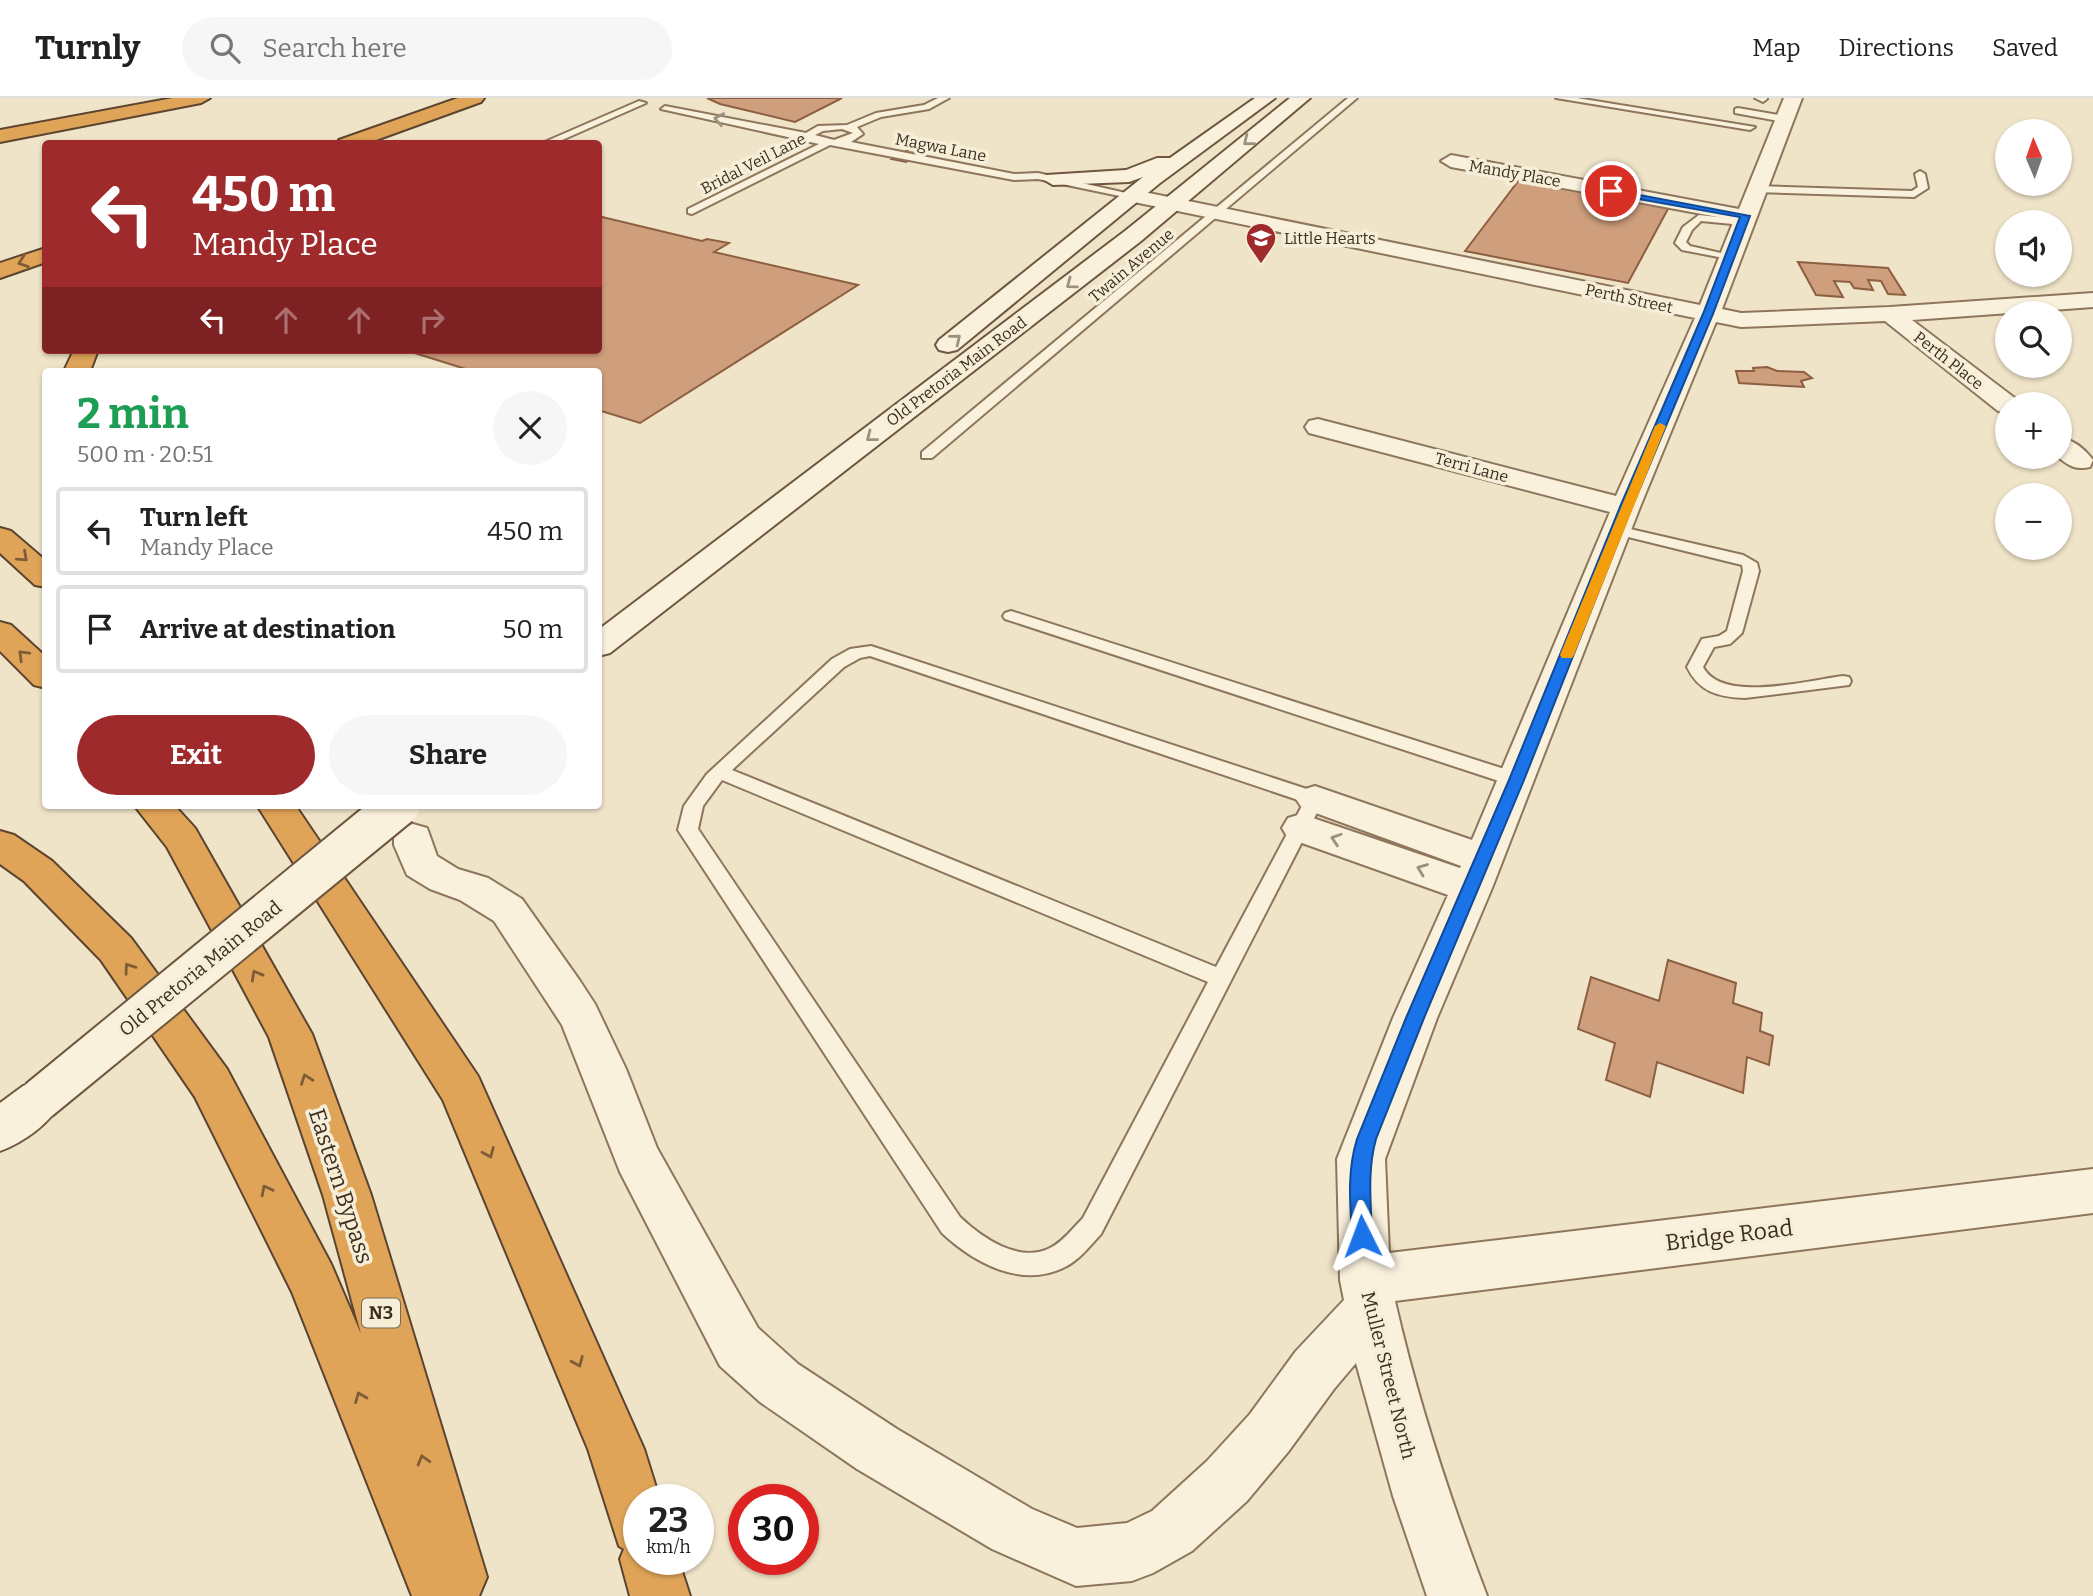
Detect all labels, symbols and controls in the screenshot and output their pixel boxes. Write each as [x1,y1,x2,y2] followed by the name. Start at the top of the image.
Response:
[182,17,672,80] search box
[35,28,140,68] text: Turnly
[206,29,244,67] icon: search
[262,33,407,64] text: Search here
[1752,34,1801,62] text: Map
[1839,34,1954,62] text: Directions
[1992,34,2058,62] text: Saved
[713,112,725,127] one-way arrow
[1995,119,2072,196] north arrow
[1995,119,2072,560] map controls
[698,129,809,198] street label: Bridal Veil Lane
[894,129,988,166] street label: Magwa Lane
[1244,133,1257,145] one-way arrow
[1468,156,1562,191] street label: Mandy Place
[1581,161,1641,221] pin
[192,165,335,224] text: 450 m
[77,168,168,259] icon: left
[1592,172,1630,210] icon: arrive
[1995,210,2072,287] button: sound
[1244,221,1278,265] school or university icon: Little Hearts
[1085,224,1178,306] street label: Twain Avenue
[192,225,378,263] text: Mandy Place
[1284,229,1376,248] place label: Little Hearts
[17,254,29,268] one-way arrow
[1066,275,1078,288] one-way arrow
[1583,280,1675,317] street label: Perth Street
[194,301,232,339] icon: left
[267,301,305,339] icon: ahead
[340,301,378,339] icon: ahead
[413,301,451,339] icon: right
[1995,301,2072,378] button: search
[882,312,1031,430] street label: Old Pretoria Main Road
[1910,327,1987,393] street label: Perth Place
[947,335,960,347] one-way arrow
[77,389,189,439] text: 2 min
[493,391,567,465] button: close
[1995,392,2072,469] button: +
[866,428,878,441] one-way arrow
[77,440,213,468] text: 500 m · 20:51
[1433,449,1511,486] street label: Terri Lane
[1995,483,2072,560] button: −
[140,502,248,533] text: Turn left
[81,512,119,550] icon: left
[487,516,563,547] text: 450 m
[140,533,274,561] text: Mandy Place
[15,549,28,562] one-way arrow
[81,610,119,648] icon: arrive
[140,614,395,645] text: Arrive at destination
[502,614,563,645] text: 50 m
[18,650,31,663] one-way arrow
[77,715,315,795] button: Exit
[329,715,567,795] button: Share
[1331,833,1343,848] one-way arrow
[1416,864,1428,878] one-way arrow
[114,896,286,1041] street label: Old Pretoria Main Road
[125,963,137,976] one-way arrow
[251,969,264,982] one-way arrow
[300,1073,314,1085] one-way arrow
[303,1105,379,1267] street label: Eastern Bypass
[481,1145,495,1158] one-way arrow
[260,1185,274,1197] one-way arrow
[1325,1199,1399,1273] position arrow
[1663,1213,1795,1257] street label: Bridge Road
[1357,1289,1421,1462] street label: Muller Street North
[362,1298,400,1328] road number: N3
[570,1355,584,1367] one-way arrow
[354,1391,368,1404] one-way arrow
[417,1454,431,1466] one-way arrow
[728,1484,819,1575] speed limit sign: 30
[649,1499,688,1541] text: 23
[646,1536,691,1558] text: km/h

